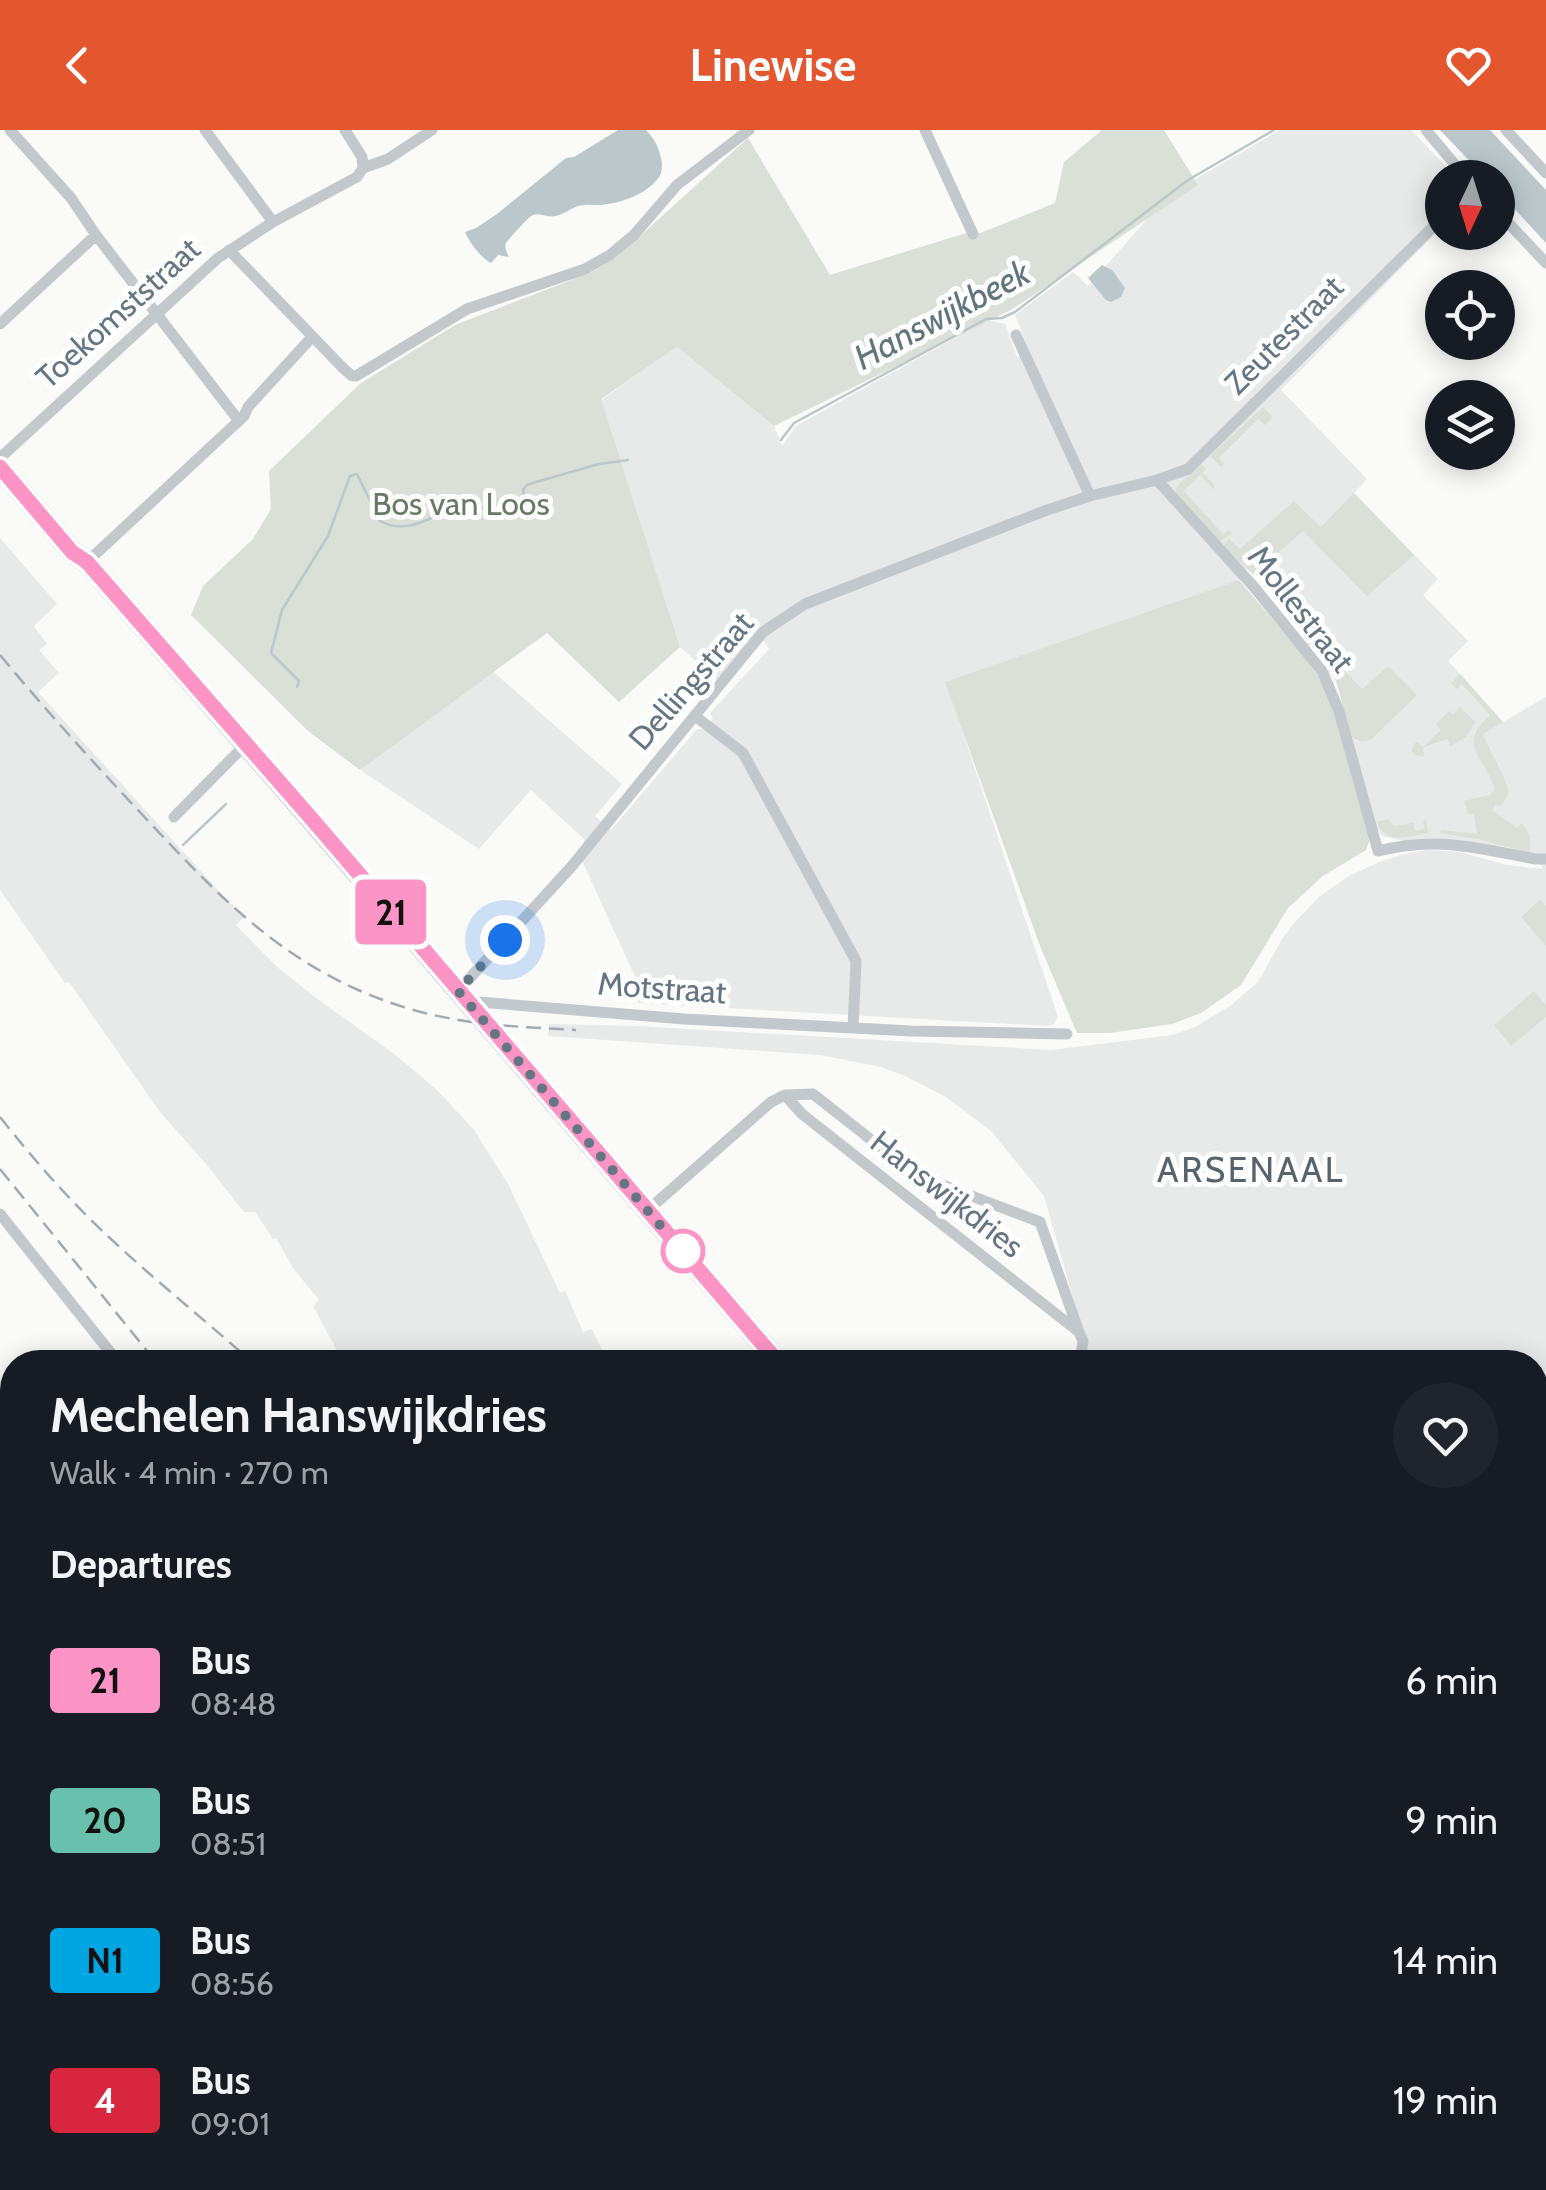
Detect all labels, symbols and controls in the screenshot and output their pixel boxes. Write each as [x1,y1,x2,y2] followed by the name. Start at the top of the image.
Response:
[50,38,105,93] icon: back
[690,38,857,92] text: Linewise
[1441,38,1496,93] icon: heart
[1425,160,1515,250] north arrow
[1425,160,1515,470] map controls
[28,229,208,396] street label: Toekomststraat
[847,250,1038,379] water label: Hanswijkbeek
[1216,267,1351,402] street label: Zeutestraat
[1425,270,1515,360] button: locate
[1425,380,1515,470] button: layers
[372,484,550,523] park label: Bos van Loos
[1240,538,1363,680] street label: Mollestraat
[620,603,761,758] street label: Dellingstraat
[346,880,436,944] line badge: 21
[375,891,407,934] text: 21
[480,915,530,965] your location
[596,964,728,1011] street label: Motstraat
[863,1122,1032,1265] street label: Hanswijkdries
[1157,1148,1345,1191] district label: ARSENAAL
[662,1230,704,1272] unlabelled marker
[1393,1383,1498,1488] button: heart
[50,1386,547,1444] text: Mechelen Hanswijkdries
[50,1453,329,1492] text: Walk · 4 min · 270 m
[50,1541,232,1588] text: Departures
[190,1637,251,1684] text: Bus
[1405,1657,1498,1704] text: 6 min
[89,1659,121,1702] text: 21
[190,1684,276,1723] text: 08:48
[190,1777,251,1824] text: Bus
[1405,1797,1498,1844] text: 9 min
[83,1799,127,1842] text: 20
[190,1824,266,1863] text: 08:51
[190,1917,251,1964] text: Bus
[1392,1937,1498,1984] text: 14 min
[86,1939,124,1982] text: N1
[190,1964,274,2003] text: 08:56
[190,2057,251,2104] text: Bus
[1393,2077,1498,2124] text: 19 min
[94,2079,116,2122] text: 4
[190,2104,270,2143] text: 09:01

